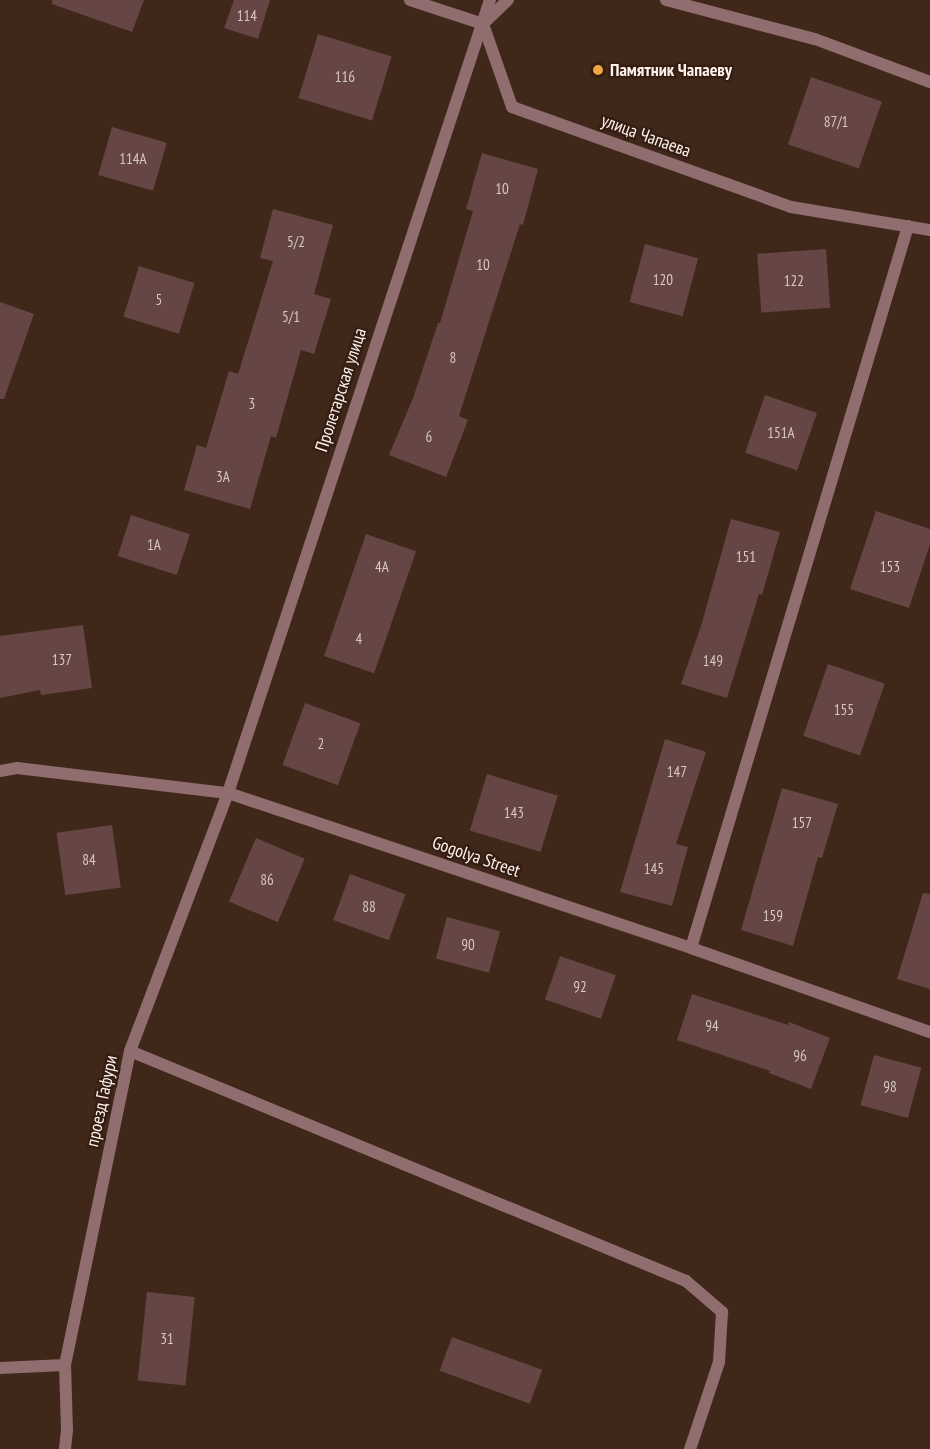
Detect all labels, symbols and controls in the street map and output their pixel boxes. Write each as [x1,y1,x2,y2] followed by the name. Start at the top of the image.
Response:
[237,7,257,25] house number: 114
[610,59,732,81] place label: Памятник Чапаеву
[591,63,605,77] marker: Памятник Чапаеву
[335,68,355,86] house number: 116
[598,110,694,162] street label: улица Чапаева
[824,113,848,131] house number: 87/1
[119,150,147,168] house number: 114А
[495,180,509,198] house number: 10
[287,233,305,251] house number: 5/2
[476,256,490,274] house number: 10
[653,271,673,289] house number: 120
[784,272,804,290] house number: 122
[156,291,162,309] house number: 5
[282,308,300,326] house number: 5/1
[311,325,371,455] street label: Пролетарская улица
[450,349,456,367] house number: 8
[249,395,255,413] house number: 3
[767,424,795,442] house number: 151А
[426,428,432,446] house number: 6
[216,468,230,486] house number: 3А
[147,536,161,554] house number: 1А
[736,548,756,566] house number: 151
[375,558,389,576] house number: 4А
[880,558,900,576] house number: 153
[356,630,362,648] house number: 4
[52,651,72,669] house number: 137
[703,652,723,670] house number: 149
[834,701,854,719] house number: 155
[318,735,324,753] house number: 2
[667,763,687,781] house number: 147
[504,804,524,822] house number: 143
[792,814,812,832] house number: 157
[429,832,523,882] street label: Gogolya Street
[82,851,96,869] house number: 84
[644,860,664,878] house number: 145
[260,871,274,889] house number: 86
[362,898,376,916] house number: 88
[763,907,783,925] house number: 159
[461,936,475,954] house number: 90
[573,978,587,996] house number: 92
[705,1017,719,1035] house number: 94
[793,1047,807,1065] house number: 96
[82,1053,122,1149] street label: проезд Гафури
[883,1078,897,1096] house number: 98
[160,1330,174,1348] house number: 31

